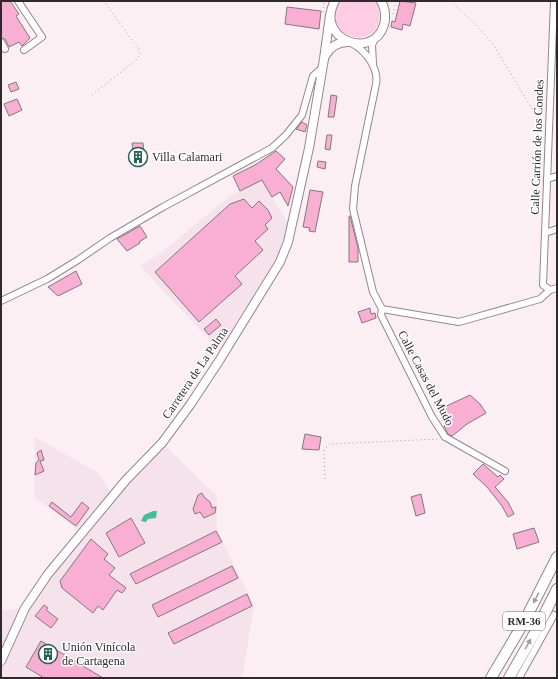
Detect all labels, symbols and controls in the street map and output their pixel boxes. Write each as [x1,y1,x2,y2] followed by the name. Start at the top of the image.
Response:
[528,79,546,215] street label: Calle Carrión de los Condes
[127,146,149,168] building icon: Villa Calamari
[152,150,223,164] place label: Villa Calamari
[159,324,231,422] street label: Carretera de La Palma
[395,328,457,428] street label: Calle Casas del Mudo
[533,592,539,604] one-way arrow
[503,612,545,630] road number: RM-36
[525,638,532,650] one-way arrow
[62,640,136,668] place label: Unión Vinícola de Cartagena
[37,643,59,665] building icon: Unión Vinícola de Cartagena

